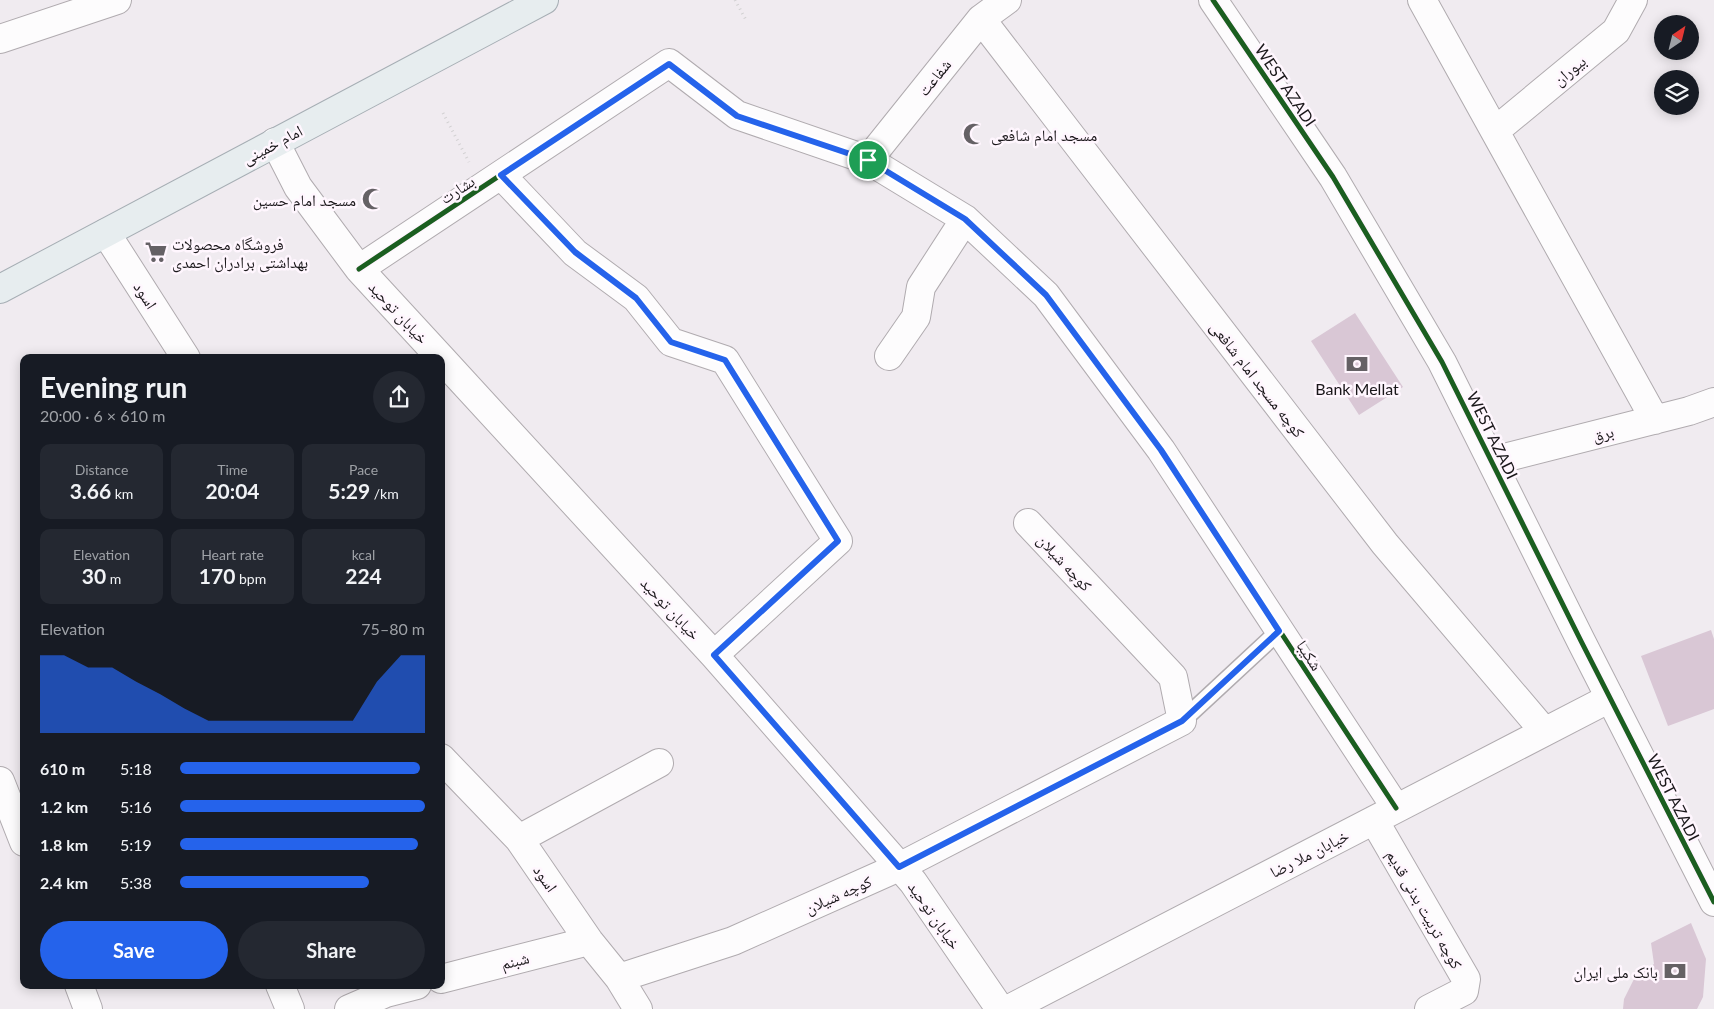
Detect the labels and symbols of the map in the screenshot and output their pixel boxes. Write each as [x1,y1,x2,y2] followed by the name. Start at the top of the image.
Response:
[1654,15,1699,60] north arrow
[1252,40,1320,130] street label: WEST AZADI
[1549,51,1591,91] street label: بیوران
[913,55,955,99] street label: شفاعت
[239,120,306,169] street label: امام خمینی
[961,121,987,147] mosque icon: مسجد امام شافعی
[991,125,1097,146] place label: مسجد امام شافعی
[847,139,889,181] pin
[436,171,478,208] street label: بشارت
[360,186,386,212] mosque icon: مسجد امام حسین
[253,190,356,211] place label: مسجد امام حسین
[172,234,308,273] place label: فروشگاه محصولات بهداشتی برادران احمدی
[143,239,169,265] supermarket icon: فروشگاه محصولات بهداشتی برادران احمدی
[364,277,433,349] street label: خیابان توحید
[129,278,162,313] street label: اسود
[1205,317,1309,442] street label: کوچه مسجد امام شافعی
[1344,351,1370,377] bank icon: Bank Mellat
[1315,379,1399,398] place label: Bank Mellat
[1464,388,1522,482] street label: WEST AZADI
[1590,421,1616,447] street label: برق
[1032,530,1096,596] street label: کوچه شیلان
[636,573,705,645] street label: خیابان توحید
[1293,636,1327,674] street label: شکیبا
[1644,750,1704,844] street label: WEST AZADI
[1266,825,1352,883] street label: خیابان ملا رضا
[1381,846,1467,973] street label: کوچه تربیت بدنی قدیم
[529,861,562,896] street label: اسود
[802,871,875,919] street label: کوچه شیلان
[903,877,965,954] street label: خیابان توحید
[499,947,532,975] street label: شبنم
[1662,958,1688,984] bank icon: بانک ملی ایران
[1573,962,1658,983] place label: بانک ملی ایران

